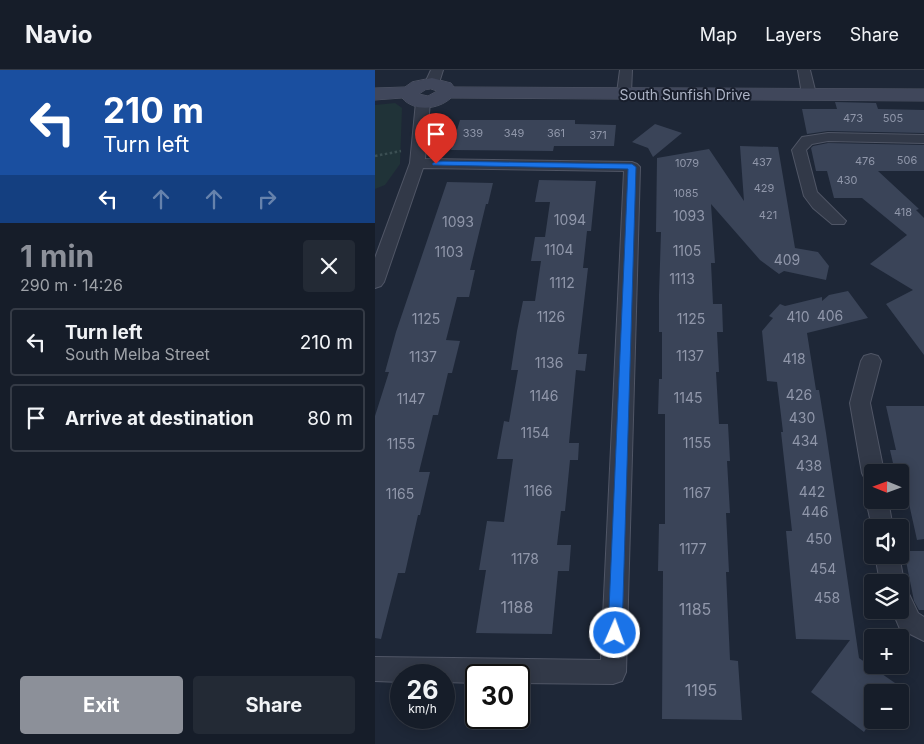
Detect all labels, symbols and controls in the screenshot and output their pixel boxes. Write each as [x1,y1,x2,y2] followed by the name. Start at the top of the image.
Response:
[25,20,92,49] text: Navio
[700,24,737,45] text: Map
[765,24,822,45] text: Layers
[850,24,899,45] text: Share
[620,86,750,103] street label: South Sunfish Drive
[103,89,204,131] text: 210 m
[20,90,85,155] icon: left
[843,111,863,125] house number: 473
[883,111,903,125] house number: 505
[415,113,457,164] pin
[422,120,450,148] icon: arrive
[463,126,483,140] house number: 339
[504,126,525,140] house number: 349
[547,126,565,140] house number: 361
[589,128,607,142] house number: 371
[103,131,189,157] text: Turn left
[897,153,917,167] house number: 506
[855,154,875,168] house number: 476
[752,155,772,169] house number: 437
[675,156,699,170] house number: 1079
[837,173,857,187] house number: 430
[754,181,774,195] house number: 429
[94,185,122,213] icon: left
[147,185,175,213] icon: ahead
[200,185,228,213] icon: ahead
[253,185,281,213] icon: right
[674,186,699,200] house number: 1085
[894,205,912,219] house number: 418
[673,207,705,224] house number: 1093
[759,208,777,222] house number: 421
[554,211,586,228] house number: 1094
[442,213,474,230] house number: 1093
[20,238,94,274] text: 1 min
[303,240,355,292] button: close
[544,241,574,258] house number: 1104
[673,242,701,259] house number: 1105
[435,243,463,260] house number: 1103
[774,251,800,268] house number: 409
[669,270,695,287] house number: 1113
[549,274,575,291] house number: 1112
[20,275,123,295] text: 290 m · 14:26
[817,307,843,324] house number: 406
[537,308,565,325] house number: 1126
[786,308,810,325] house number: 410
[412,310,440,327] house number: 1125
[677,310,705,327] house number: 1125
[65,321,143,344] text: Turn left
[22,328,50,356] icon: left
[300,331,353,354] text: 210 m
[65,344,210,364] text: South Melba Street
[676,347,704,364] house number: 1137
[409,348,437,365] house number: 1137
[782,350,806,367] house number: 418
[535,354,563,371] house number: 1136
[786,386,812,403] house number: 426
[529,387,559,404] house number: 1146
[674,389,702,406] house number: 1145
[397,390,425,407] house number: 1147
[22,404,50,432] icon: arrive
[65,407,254,430] text: Arrive at destination
[307,407,353,430] text: 80 m
[789,409,815,426] house number: 430
[521,424,549,441] house number: 1154
[792,432,818,449] house number: 434
[683,434,711,451] house number: 1155
[387,435,415,452] house number: 1155
[796,457,822,474] house number: 438
[864,464,909,509] north arrow
[864,464,909,729] map controls
[524,482,552,499] house number: 1166
[799,483,825,500] house number: 442
[683,484,711,501] house number: 1167
[386,485,414,502] house number: 1165
[802,503,828,520] house number: 446
[864,519,909,564] button: sound
[806,530,832,547] house number: 450
[679,540,707,557] house number: 1177
[511,550,539,567] house number: 1178
[810,560,836,577] house number: 454
[864,574,909,619] button: layers
[814,589,840,606] house number: 458
[501,597,533,617] house number: 1188
[679,599,711,619] house number: 1185
[588,606,640,658] position arrow
[864,629,909,674] button: +
[465,664,530,729] speed limit sign: 30
[407,675,438,705] text: 26
[20,676,183,734] button: Exit
[193,676,355,734] button: Share
[685,680,717,700] house number: 1195
[864,684,909,729] button: −
[408,701,437,716] text: km/h

